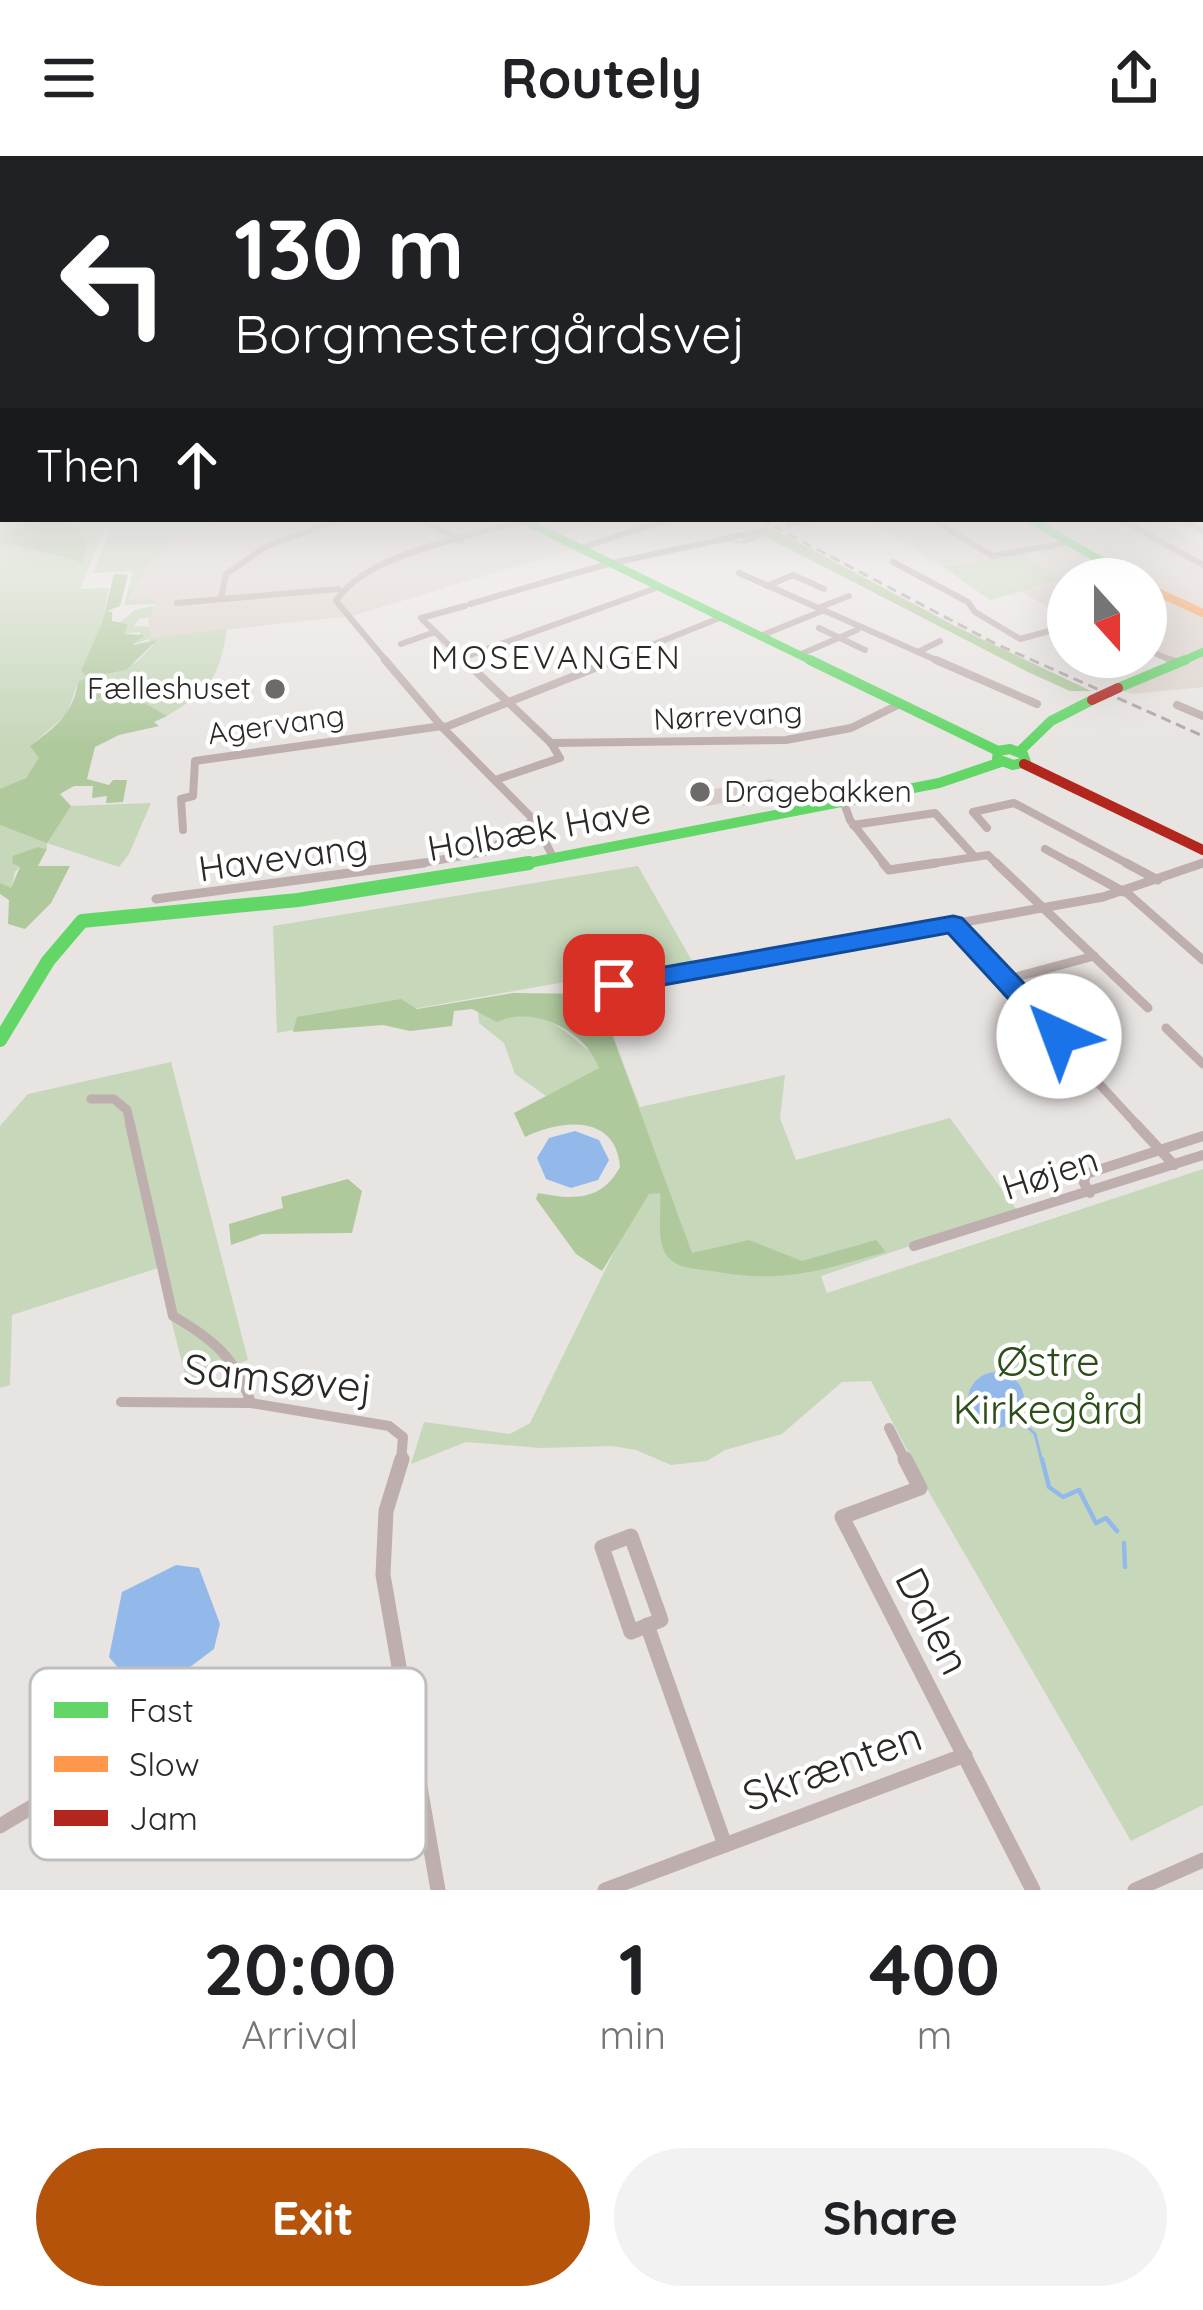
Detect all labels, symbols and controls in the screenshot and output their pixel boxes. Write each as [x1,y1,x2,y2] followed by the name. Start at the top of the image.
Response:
[501,44,702,112] text: Routely
[36,45,102,111] icon: menu
[1101,45,1167,111] icon: share
[234,195,464,300] text: 130 m
[36,204,192,360] icon: left
[234,299,746,367] text: Borgmestergårdsvej
[164,432,230,498] icon: ahead
[36,437,140,493] text: Then
[1047,558,1167,678] north arrow
[1047,558,1167,678] map controls
[431,636,683,677] district label: MOSEVANGEN
[87,669,251,707] place label: Fælleshuset
[262,676,288,702] marker: Fælleshuset
[652,692,803,738] street label: Nørrevang
[205,696,347,752] street label: Agervang
[724,772,912,810] place label: Dragebakken
[687,779,713,805] marker: Dragebakken
[424,787,654,870] street label: Holbæk Have
[195,822,370,891] street label: Havevang
[563,934,665,1036] pin
[581,952,647,1018] icon: arrive
[996,973,1122,1099] position arrow
[996,1136,1104,1209] street label: Højen
[953,1334,1143,1435] park label: Østre Kirkegård
[181,1341,375,1414] street label: Samsøvej
[884,1558,983,1683] street label: Dalen
[30,1668,426,1860] legend
[129,1689,194,1730] text: Fast
[735,1709,929,1822] street label: Skrænten
[129,1743,200,1784] text: Slow
[129,1797,198,1838] text: Jam
[203,1923,396,2013] text: 20:00
[619,1923,647,2013] text: 1
[869,1923,1000,2013] text: 400
[241,2010,358,2059] text: Arrival
[600,2010,666,2059] text: min
[917,2010,952,2059] text: m
[36,2148,590,2286] button: Exit
[614,2148,1167,2286] button: Share

